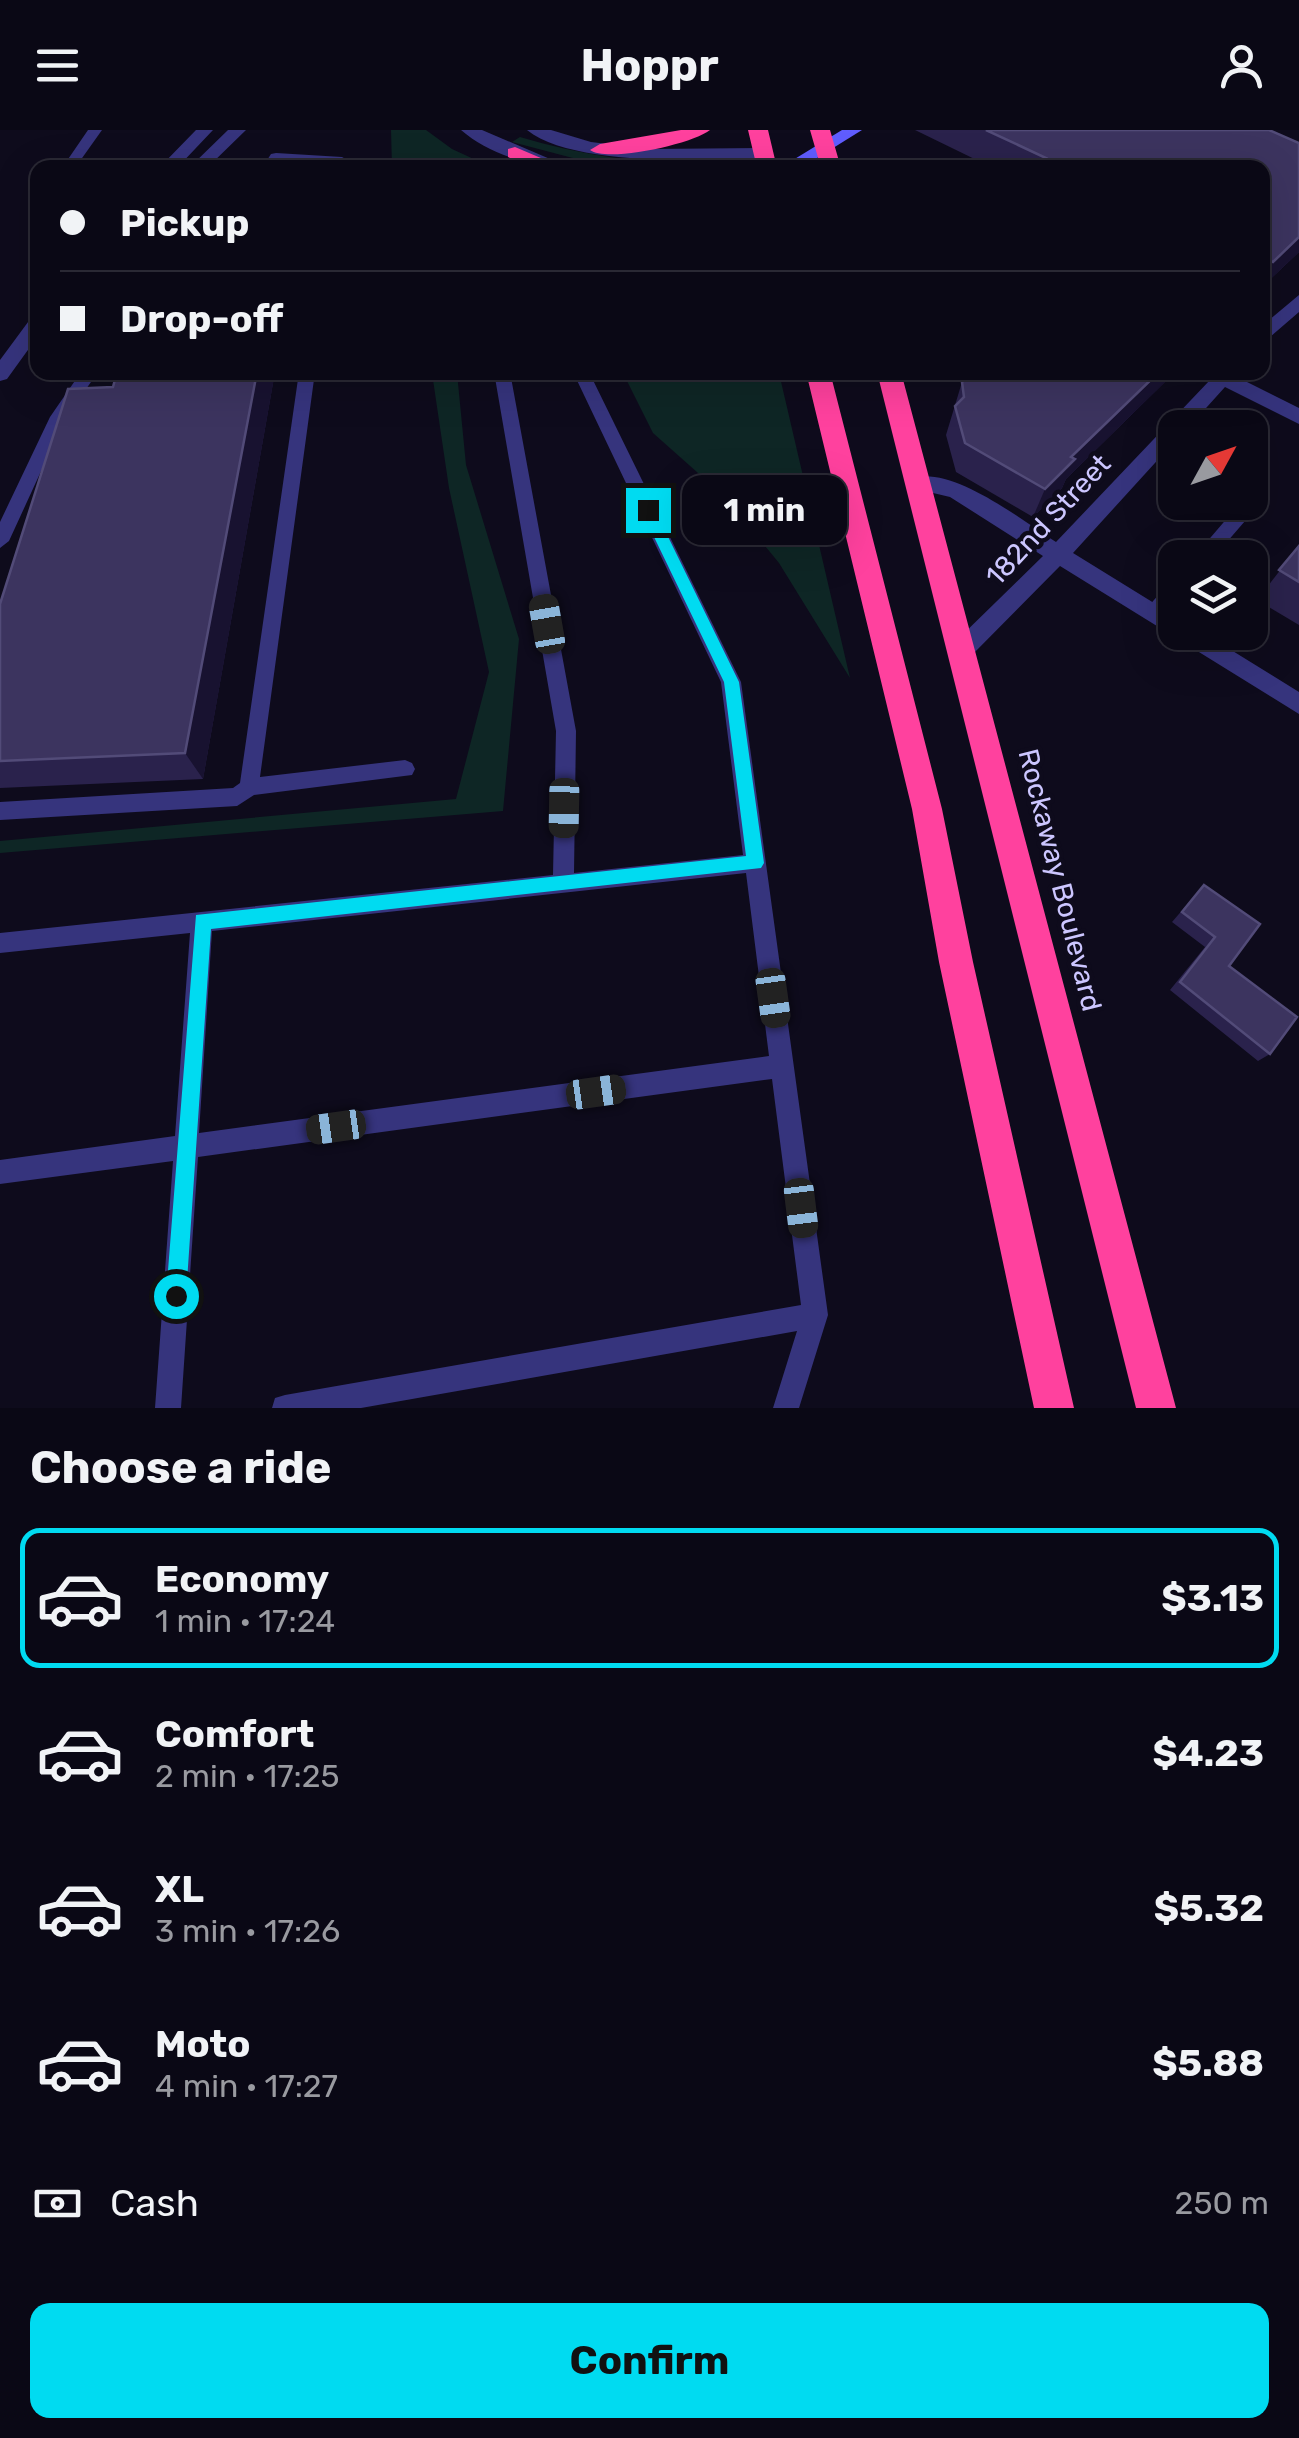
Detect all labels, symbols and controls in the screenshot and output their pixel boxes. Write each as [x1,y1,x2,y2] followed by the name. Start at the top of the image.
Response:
[30,38,85,93] icon: menu
[1214,38,1269,93] icon: person
[580,39,719,92] text: Hoppr
[120,200,249,246] text: Pickup
[120,296,283,342] text: Drop-off
[1158,410,1268,520] north arrow
[1158,410,1268,650] map controls
[979,447,1117,593] street label: 182nd Street
[683,475,848,545] callout: 1 min
[626,488,671,533] route end
[724,491,805,529] text: 1 min
[1158,540,1268,650] button: layers
[527,592,567,656] car
[1011,745,1109,1015] street label: Rockaway Boulevard
[548,778,580,838] car
[754,966,792,1030] car
[564,1073,628,1111] car
[304,1108,368,1146] car
[782,1176,820,1240] car
[154,1274,199,1319] route start
[30,1441,332,1494] text: Choose a ride
[35,1553,125,1643] icon: car
[155,1556,329,1602] text: Economy
[1161,1575,1264,1621] text: $3.13
[155,1602,335,1640] text: 1 min · 17:24
[35,1708,125,1798] icon: car
[155,1711,314,1757] text: Comfort
[1152,1730,1264,1776] text: $4.23
[155,1757,340,1795] text: 2 min · 17:25
[35,1863,125,1953] icon: car
[155,1866,204,1912] text: XL
[1154,1885,1264,1931] text: $5.32
[155,1912,340,1950] text: 3 min · 17:26
[35,2018,125,2108] icon: car
[155,2021,251,2067] text: Moto
[1152,2040,1264,2086] text: $5.88
[155,2067,338,2105] text: 4 min · 17:27
[30,2176,85,2231] icon: cash
[110,2180,199,2226] text: Cash
[1175,2184,1269,2222] text: 250 m
[30,2303,1269,2418] button: Confirm

